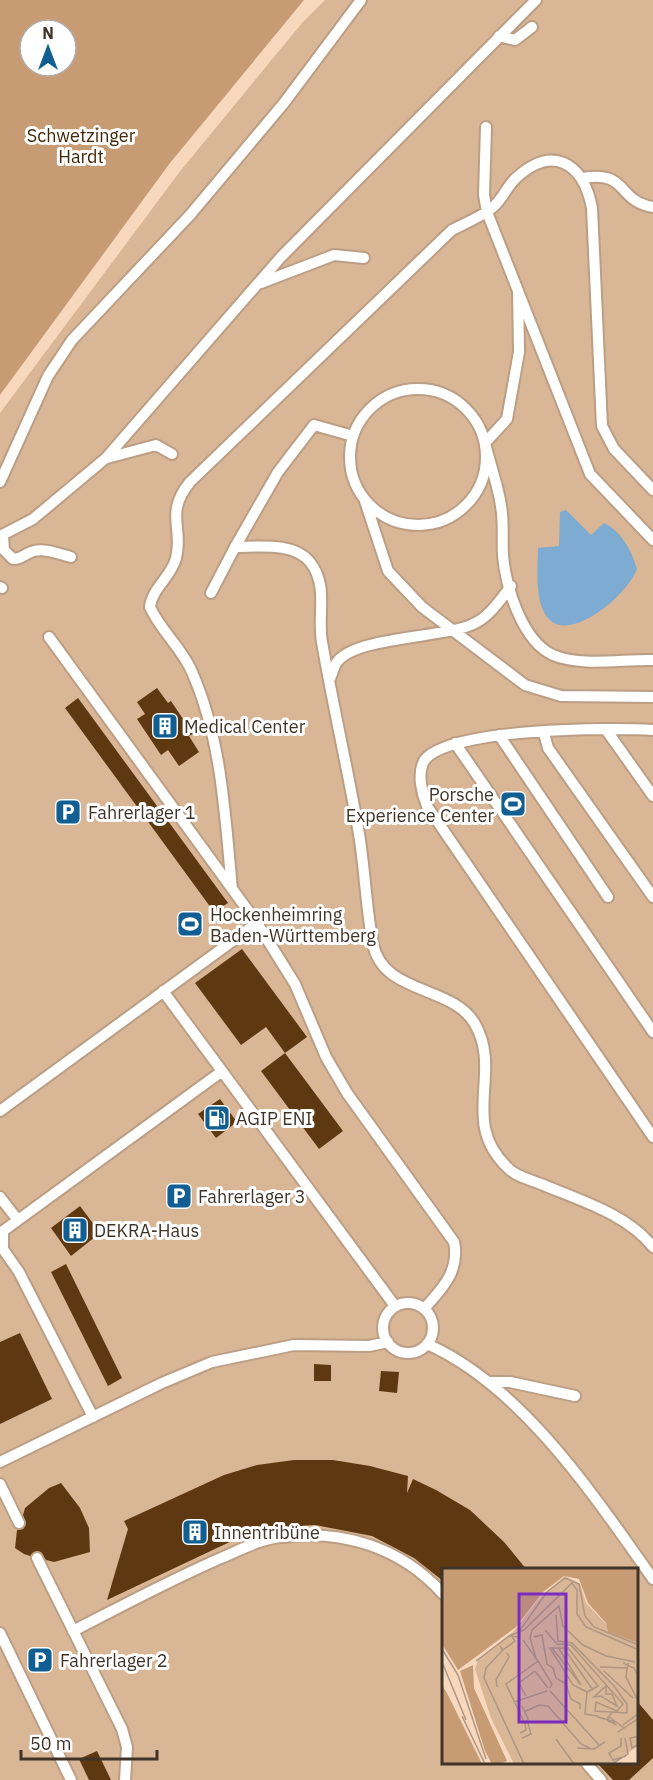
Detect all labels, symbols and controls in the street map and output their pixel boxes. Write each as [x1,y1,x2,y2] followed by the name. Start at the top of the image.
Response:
[18,18,78,78] north arrow
[42,23,54,43] text: N
[27,124,136,168] park label: Schwetzinger Hardt
[150,711,180,741] building icon: Medical Center
[184,715,306,738] place label: Medical Center
[346,783,494,827] place label: Porsche Experience Center
[498,789,528,819] sports icon: Porsche Experience Center
[53,797,83,827] parking icon: Fahrerlager 1
[88,801,196,824] place label: Fahrerlager 1
[210,903,376,947] place label: Hockenheimring Baden-Württemberg
[175,909,205,939] sports icon: Hockenheimring Baden-Württemberg
[202,1103,232,1133] fuel station icon: AGIP ENI
[236,1107,313,1130] place label: AGIP ENI
[164,1181,194,1211] parking icon: Fahrerlager 3
[198,1185,306,1208] place label: Fahrerlager 3
[60,1215,90,1245] building icon: DEKRA-Haus
[94,1219,199,1242] place label: DEKRA-Haus
[180,1517,210,1547] building icon: Innentribüne
[214,1521,320,1544] place label: Innentribüne
[442,1568,638,1765] inset map
[25,1645,55,1675] parking icon: Fahrerlager 2
[60,1649,168,1672] place label: Fahrerlager 2
[21,1723,158,1761] scale bar
[30,1732,72,1755] text: 50 m

